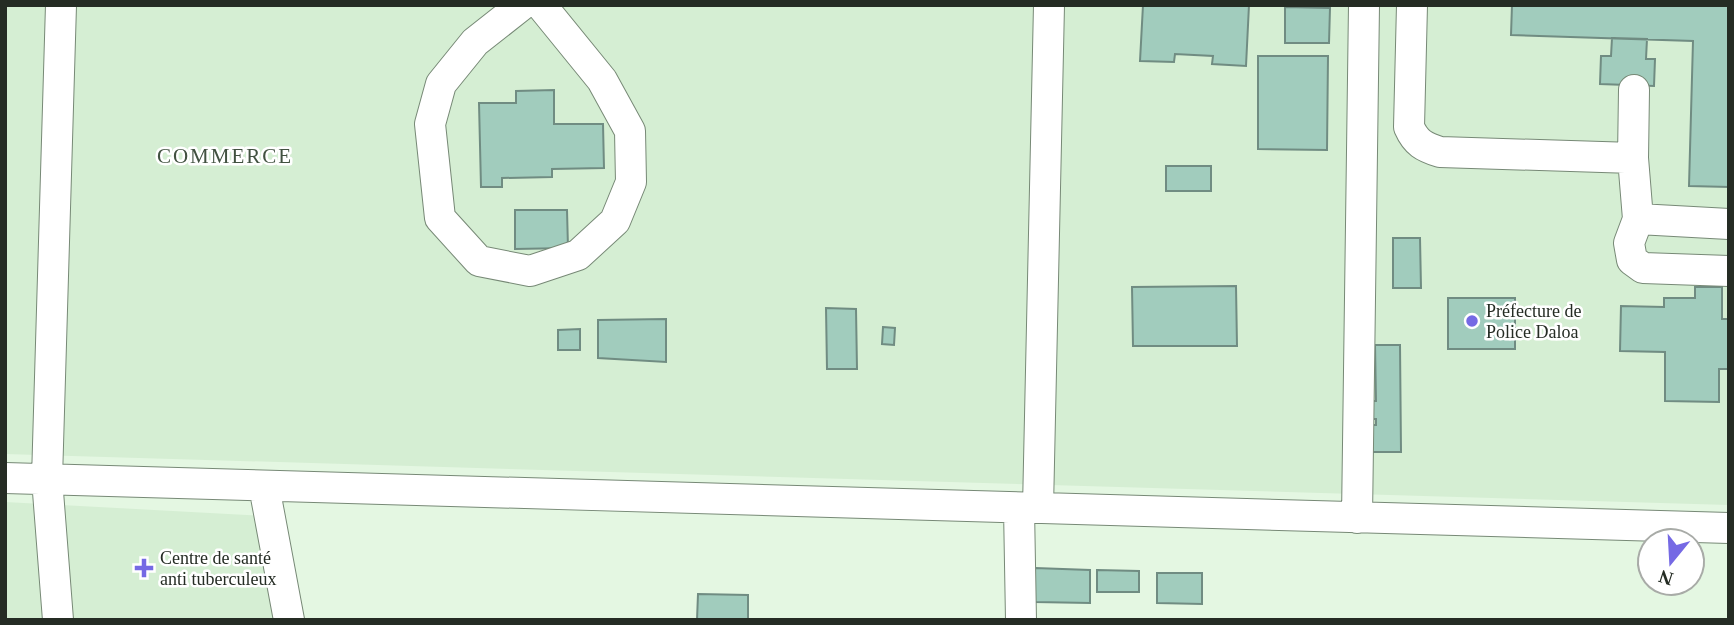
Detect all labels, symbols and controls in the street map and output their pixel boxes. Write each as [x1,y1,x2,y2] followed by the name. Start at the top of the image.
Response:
[157,144,293,168] district label: COMMERCE
[1486,301,1581,342] place label: Préfecture de Police Daloa
[1464,313,1480,329] marker: Préfecture de Police Daloa
[1636,527,1706,597] north arrow
[160,548,276,589] place label: Centre de santé anti tuberculeux
[134,558,154,578] marker: Centre de santé anti tuberculeux
[1656,566,1676,590] text: N

